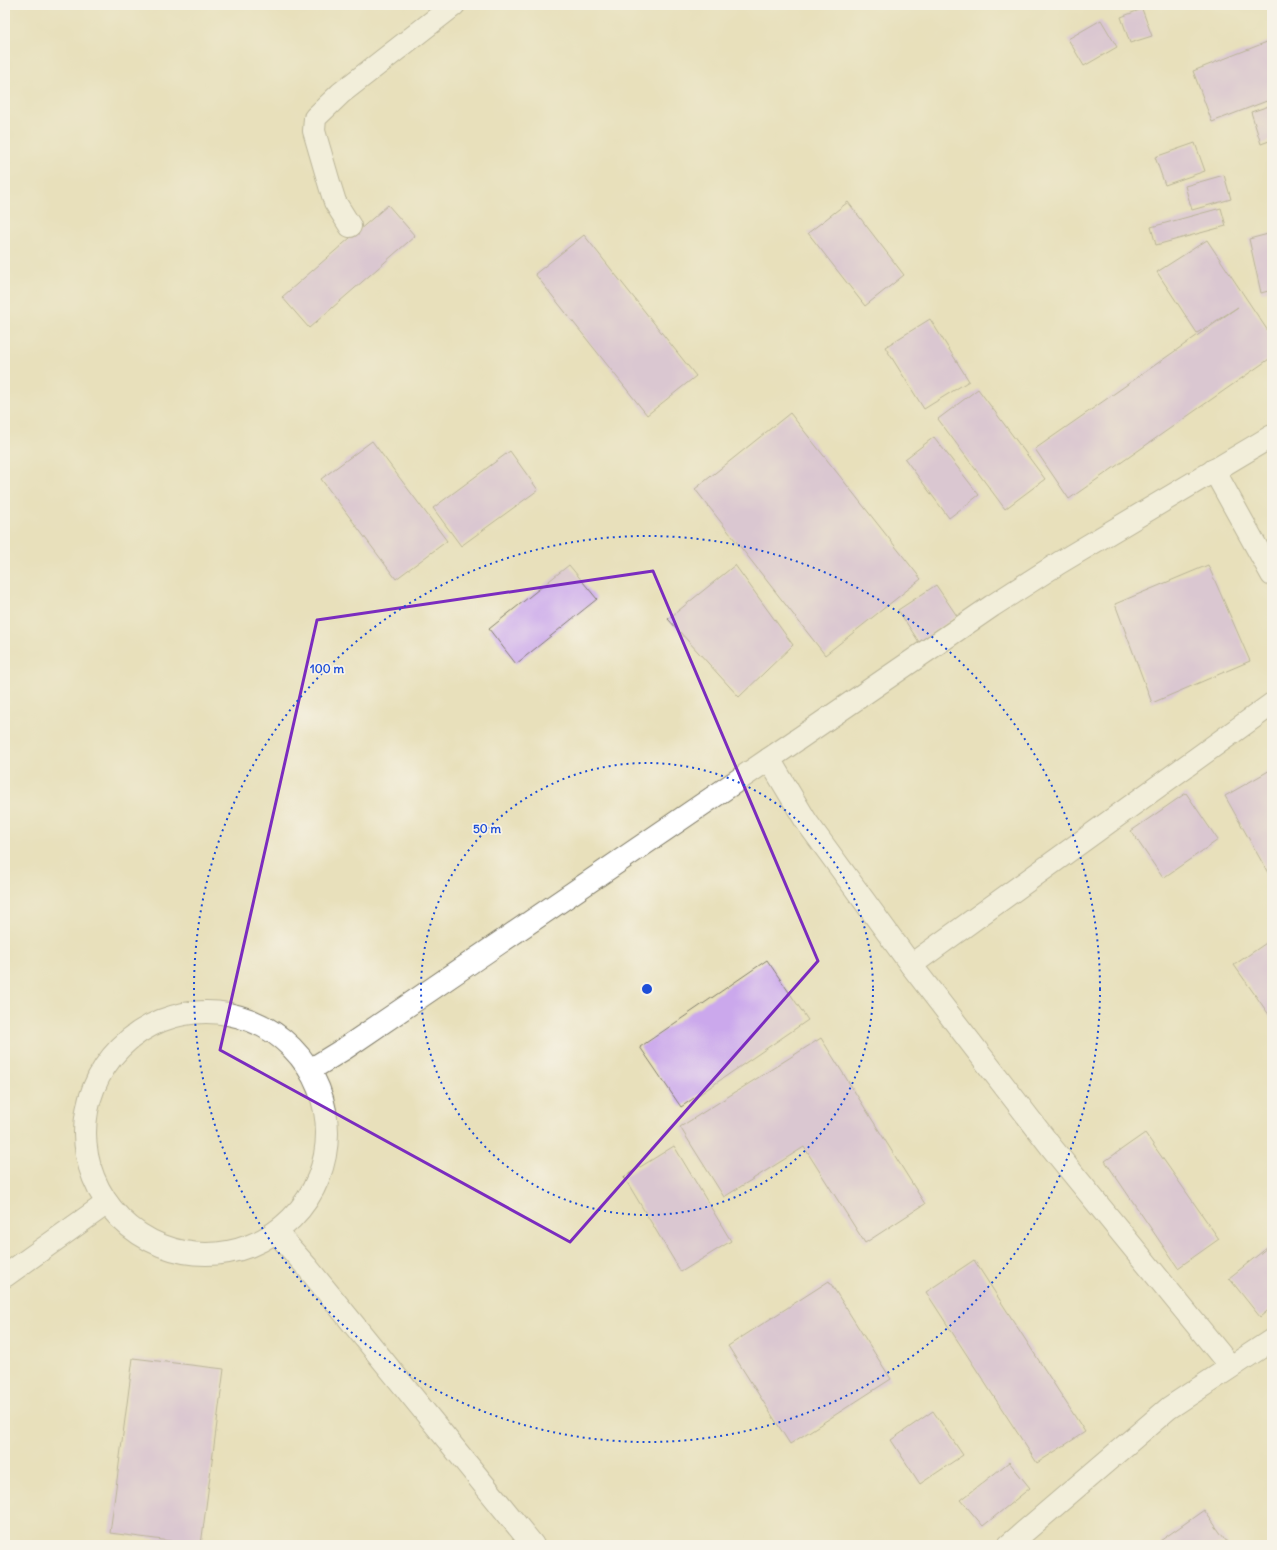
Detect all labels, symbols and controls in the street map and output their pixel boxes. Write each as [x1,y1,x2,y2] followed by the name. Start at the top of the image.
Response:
[310,661,344,676] text: 100 m
[473,821,502,836] text: 50 m
[640,982,654,996] centre of rings

